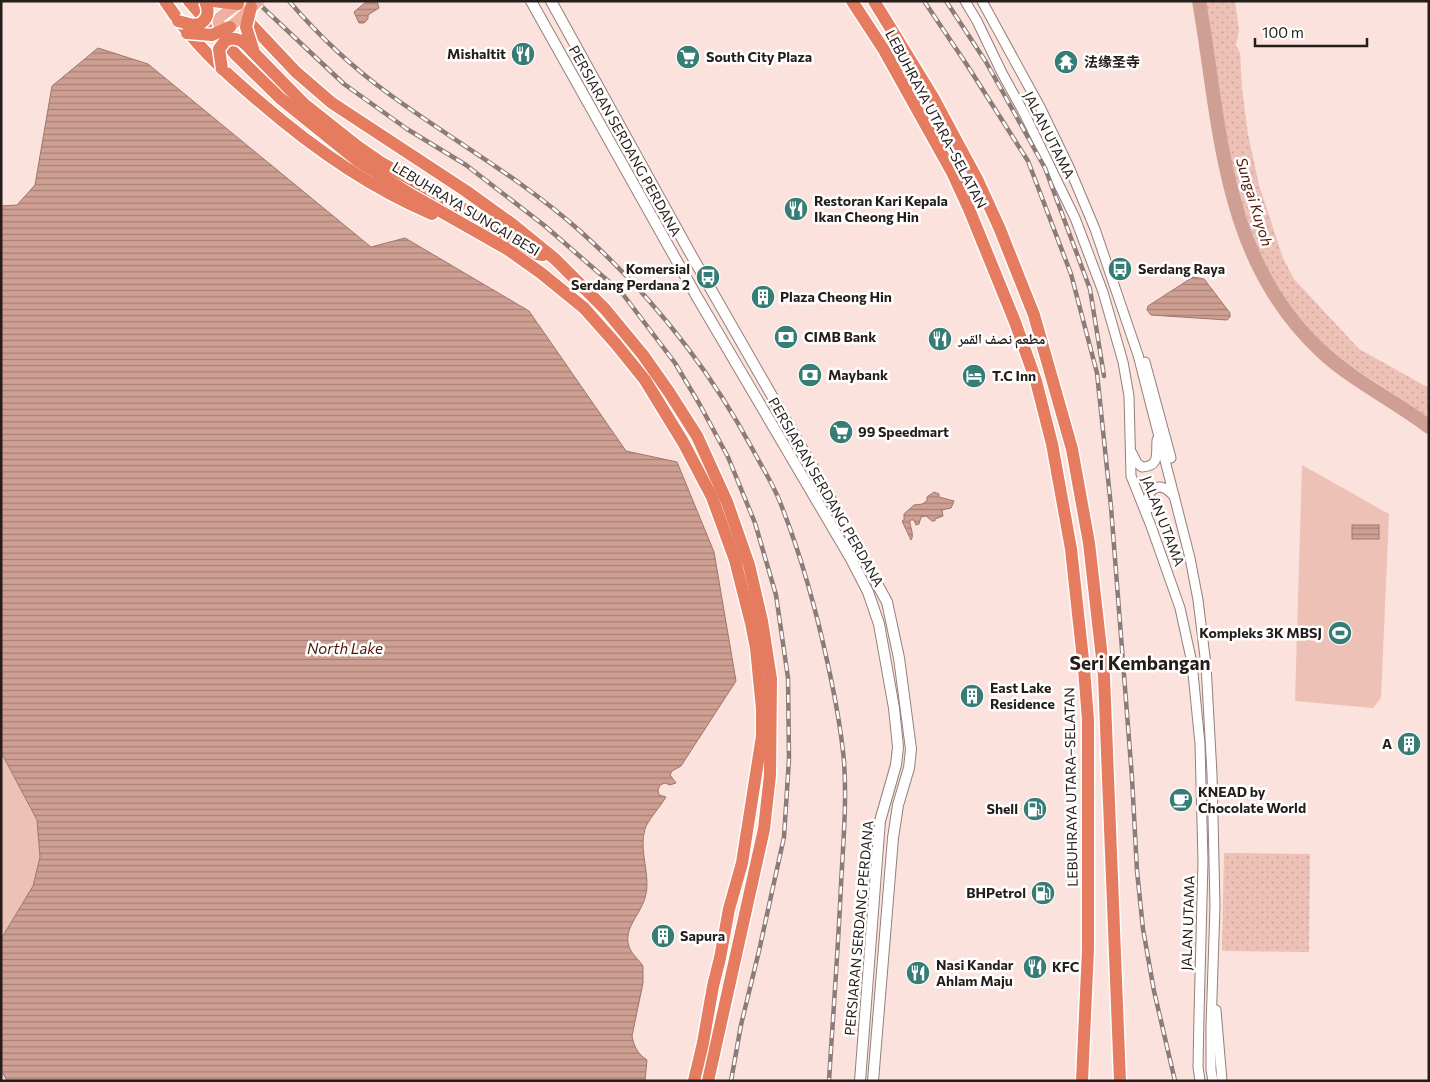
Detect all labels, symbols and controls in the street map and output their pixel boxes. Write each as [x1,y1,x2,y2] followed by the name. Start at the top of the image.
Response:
[1255,15,1368,47] scale bar
[1262,23,1304,41] text: 100 m
[882,27,991,211] street label: LEBUHRAYA UTARA–SELATAN
[510,41,536,67] restaurant icon: Mishaltit
[566,42,685,240] street label: PERSIARAN SERDANG PERDANA
[675,44,701,70] supermarket icon: South City Plaza
[447,45,506,62] place label: Mishaltit
[706,48,812,65] place label: South City Plaza
[1053,49,1079,75] temple icon: 法缘圣寺
[1084,53,1140,70] place label: 法缘圣寺
[1020,88,1079,181] street label: JALAN UTAMA
[1233,155,1277,248] water label: Sungai Kuyoh
[389,158,543,259] street label: LEBUHRAYA SUNGAI BESI
[814,192,948,225] place label: Restoran Kari Kepala Ikan Cheong Hin
[783,196,809,222] restaurant icon: Restoran Kari Kepala Ikan Cheong Hin
[1107,256,1133,282] bus stop icon: Serdang Raya
[571,260,690,293] place label: Komersial Serdang Perdana 2
[1138,260,1225,277] place label: Serdang Raya
[695,264,721,290] bus stop icon: Komersial Serdang Perdana 2
[750,284,776,310] building icon: Plaza Cheong Hin
[780,288,892,305] place label: Plaza Cheong Hin
[773,324,799,350] bank icon: CIMB Bank
[927,326,953,352] restaurant icon: مطعم نصف القمر
[804,328,876,345] place label: CIMB Bank
[957,330,1045,349] place label: مطعم نصف القمر
[797,362,823,388] bank icon: Maybank
[961,363,987,389] hotel icon: T.C Inn
[828,366,888,383] place label: Maybank
[992,367,1036,384] place label: T.C Inn
[765,394,888,590] street label: PERSIARAN SERDANG PERDANA
[828,419,854,445] supermarket icon: 99 Speedmart
[858,423,949,440] place label: 99 Speedmart
[1138,473,1189,569] street label: JALAN UTAMA
[1327,620,1353,646] sports icon: Kompleks 3K MBSJ
[1199,624,1322,641] place label: Kompleks 3K MBSJ
[307,639,383,657] water label: North Lake
[1070,651,1210,674] district label: Seri Kembangan
[990,679,1055,712] place label: East Lake Residence
[959,683,985,709] building icon: East Lake Residence
[1060,687,1081,887] street label: LEBUHRAYA UTARA–SELATAN
[1396,731,1422,757] building icon: A
[1382,735,1392,752] place label: A
[1198,783,1306,816] place label: KNEAD by Chocolate World
[1168,787,1194,813] cafe icon: KNEAD by Chocolate World
[1022,796,1048,822] fuel station icon: Shell
[986,800,1018,817] place label: Shell
[841,819,876,1036] street label: PERSIARAN SERDANG PERDANA
[1177,875,1198,971] street label: JALAN UTAMA
[1030,880,1056,906] fuel station icon: BHPetrol
[966,884,1026,901] place label: BHPetrol
[650,923,676,949] building icon: Sapura
[680,927,725,944] place label: Sapura
[1022,954,1048,980] restaurant icon: KFC
[936,956,1014,989] place label: Nasi Kandar Ahlam Maju
[1052,958,1079,975] place label: KFC
[905,960,931,986] restaurant icon: Nasi Kandar Ahlam Maju

